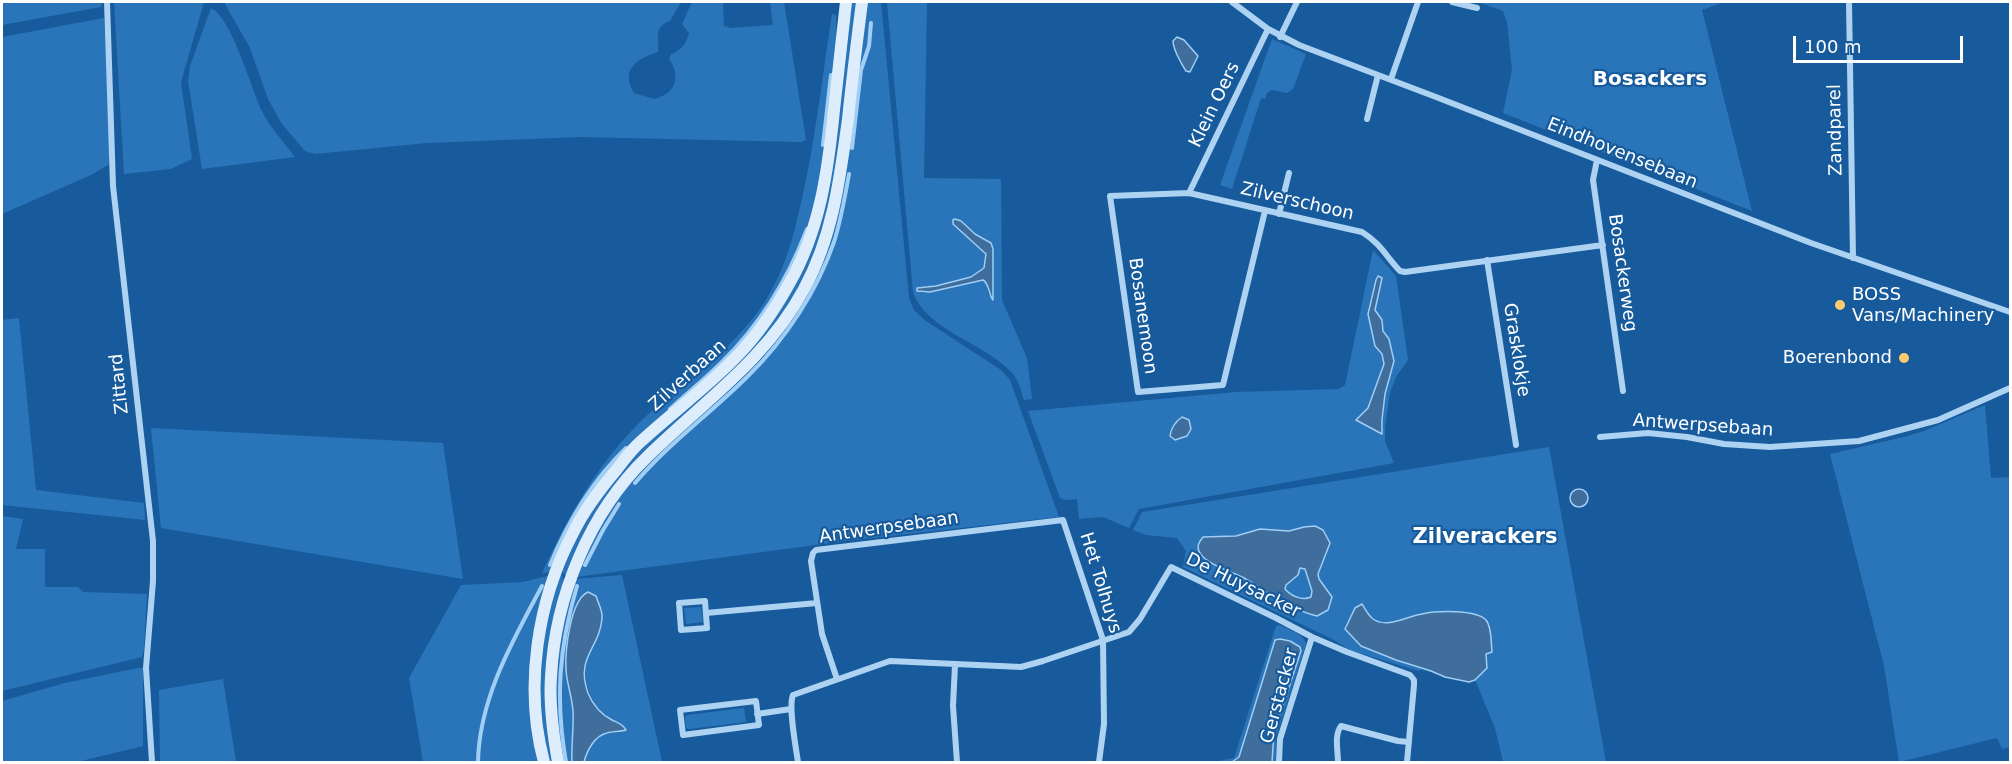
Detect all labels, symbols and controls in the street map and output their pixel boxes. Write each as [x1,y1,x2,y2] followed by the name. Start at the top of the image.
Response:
[1796,24,1966,62] scale bar
[1804,36,1862,57] text: 100 m
[1185,59,1245,151] street label: Klein Oers
[1593,68,1707,92] district label: Bosackers
[1824,84,1848,176] street label: Zandparel
[1544,114,1700,194] street label: Eindhovensebaan
[1238,178,1356,226] street label: Zilverschoon
[1603,213,1641,333] street label: Bosackerweg
[1123,256,1161,376] street label: Bosanemoon
[1852,284,1994,326] place label: BOSS Vans/Machinery
[1833,298,1847,312] marker: BOSS Vans/Machinery
[1498,302,1534,398] street label: Grasklokje
[645,336,731,416] street label: Zilverbaan
[1783,347,1892,369] place label: Boerenbond
[1897,351,1911,365] marker: Boerenbond
[106,353,134,415] street label: Zittard
[1632,410,1774,442] street label: Antwerpsebaan
[818,508,960,548] street label: Antwerpsebaan
[1412,525,1558,551] district label: Zilverackers
[1074,530,1126,636] street label: Het Tolhuys
[1182,549,1304,623] street label: De Huysacker
[1257,646,1303,746] street label: Gerstacker

